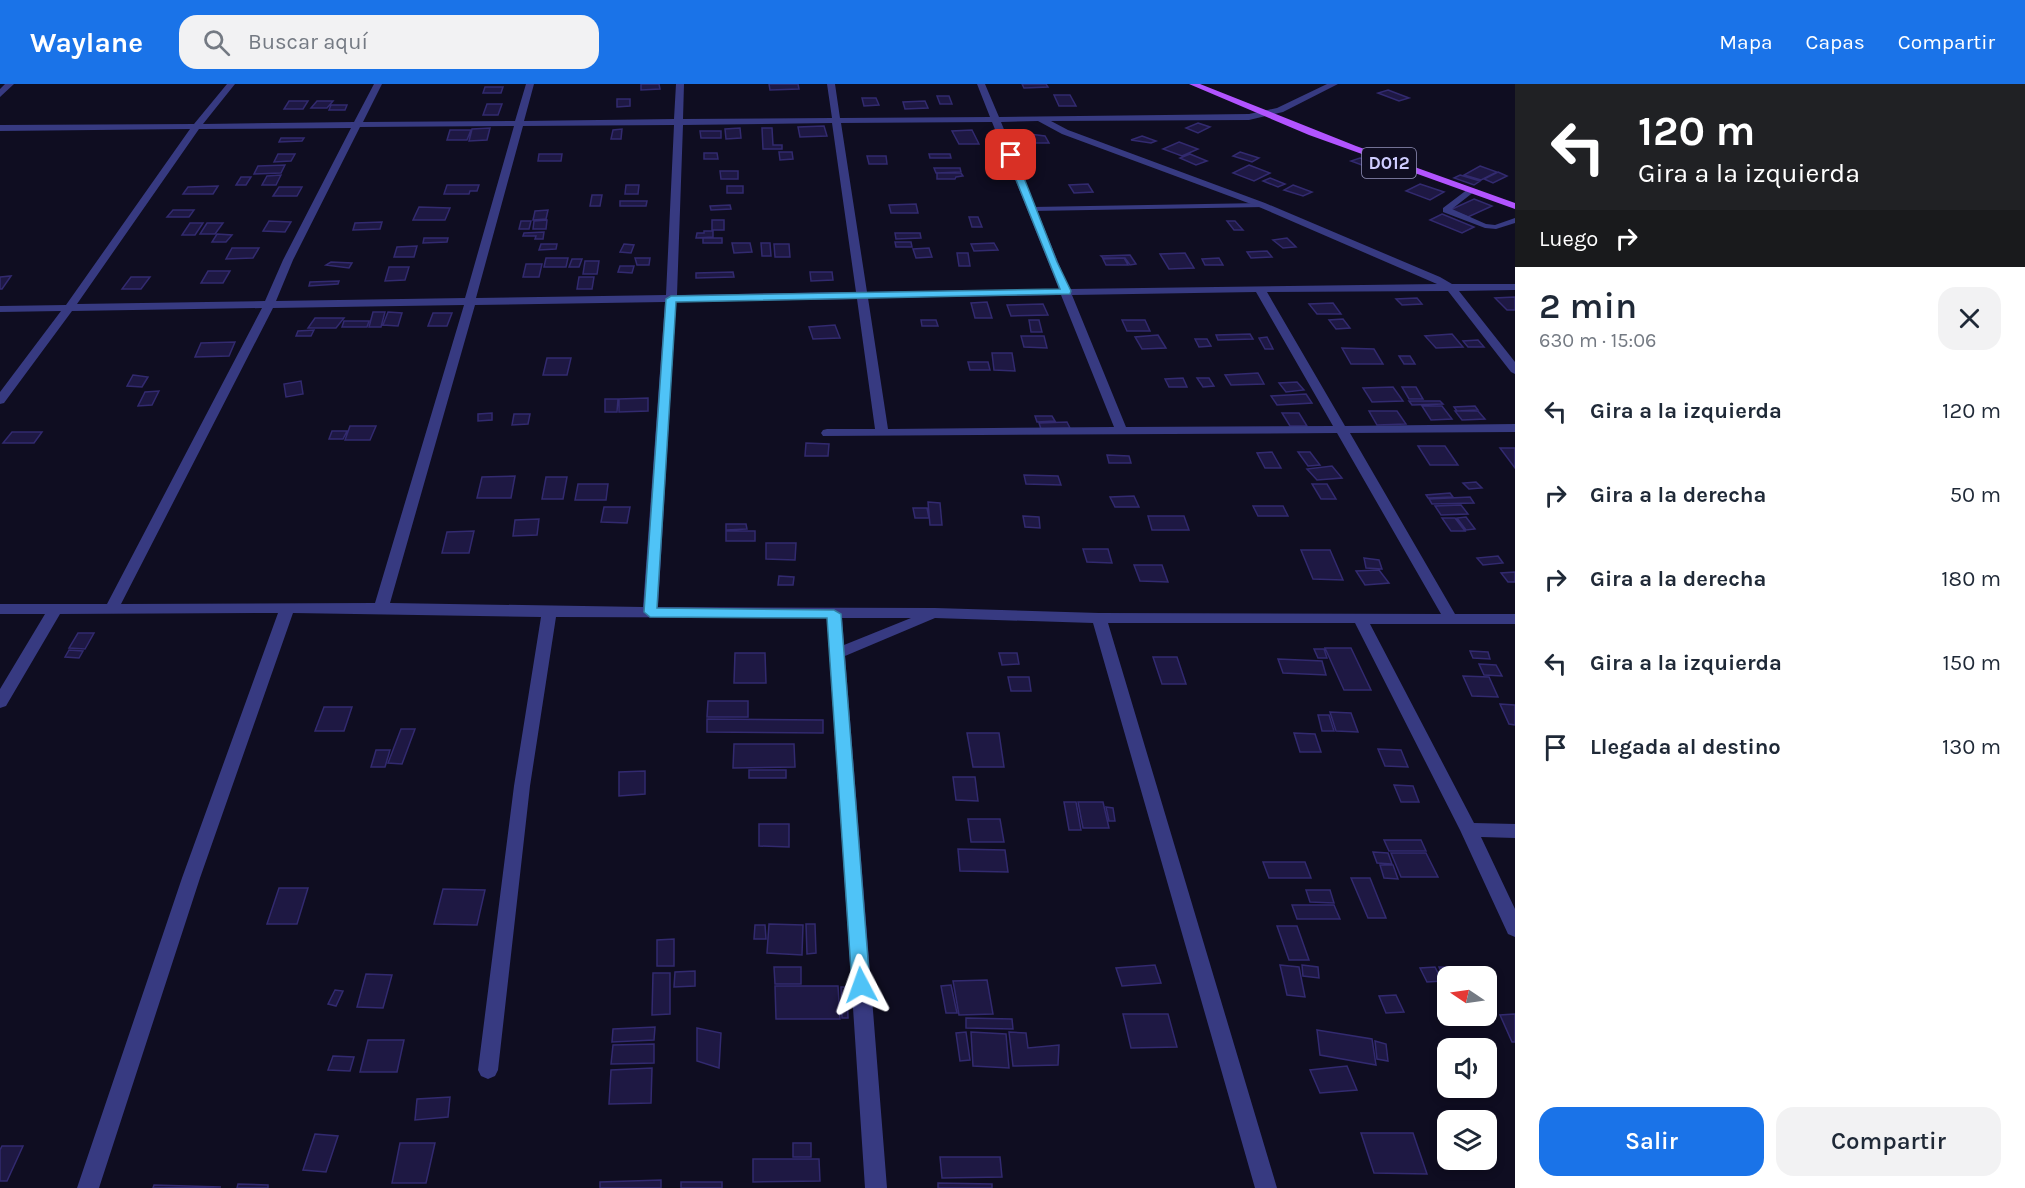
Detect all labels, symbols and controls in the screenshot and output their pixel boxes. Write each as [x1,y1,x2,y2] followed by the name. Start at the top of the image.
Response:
[179,15,599,69] search box
[30,26,143,59] text: Waylane
[200,26,233,59] icon: search
[248,29,368,55] text: Buscar aquí
[1719,30,1773,54] text: Mapa
[1806,30,1865,54] text: Capas
[1898,30,1995,54] text: Compartir
[1638,106,1755,156] text: 120 m
[1539,108,1617,186] icon: left
[985,129,1036,180] pin
[994,138,1027,171] icon: arrive
[1362,148,1416,178] road number: D012
[1638,157,1860,189] text: Gira a la izquierda
[1610,222,1643,255] icon: right
[1539,226,1598,252] text: Luego
[1539,285,1637,327] text: 2 min
[1938,287,2001,350] button: close
[1539,329,1657,352] text: 630 m · 15:06
[1539,395,1572,428] icon: left
[1590,398,1782,424] text: Gira a la izquierda
[1942,398,2001,424] text: 120 m
[1539,479,1572,512] icon: right
[1590,482,1766,508] text: Gira a la derecha
[1950,482,2001,508] text: 50 m
[1539,563,1572,596] icon: right
[1590,566,1766,592] text: Gira a la derecha
[1941,566,2001,592] text: 180 m
[1539,647,1572,680] icon: left
[1590,650,1782,676] text: Gira a la izquierda
[1942,650,2001,676] text: 150 m
[1539,731,1572,764] icon: arrive
[1590,734,1781,760] text: Llegada al destino
[1942,734,2001,760] text: 130 m
[829,953,893,1017] position arrow
[1437,966,1497,1026] north arrow
[1437,966,1497,1170] map controls
[1437,1038,1497,1098] button: sound
[1539,1107,1764,1176] button: Salir
[1776,1107,2001,1176] button: Compartir
[1437,1110,1497,1170] button: layers

